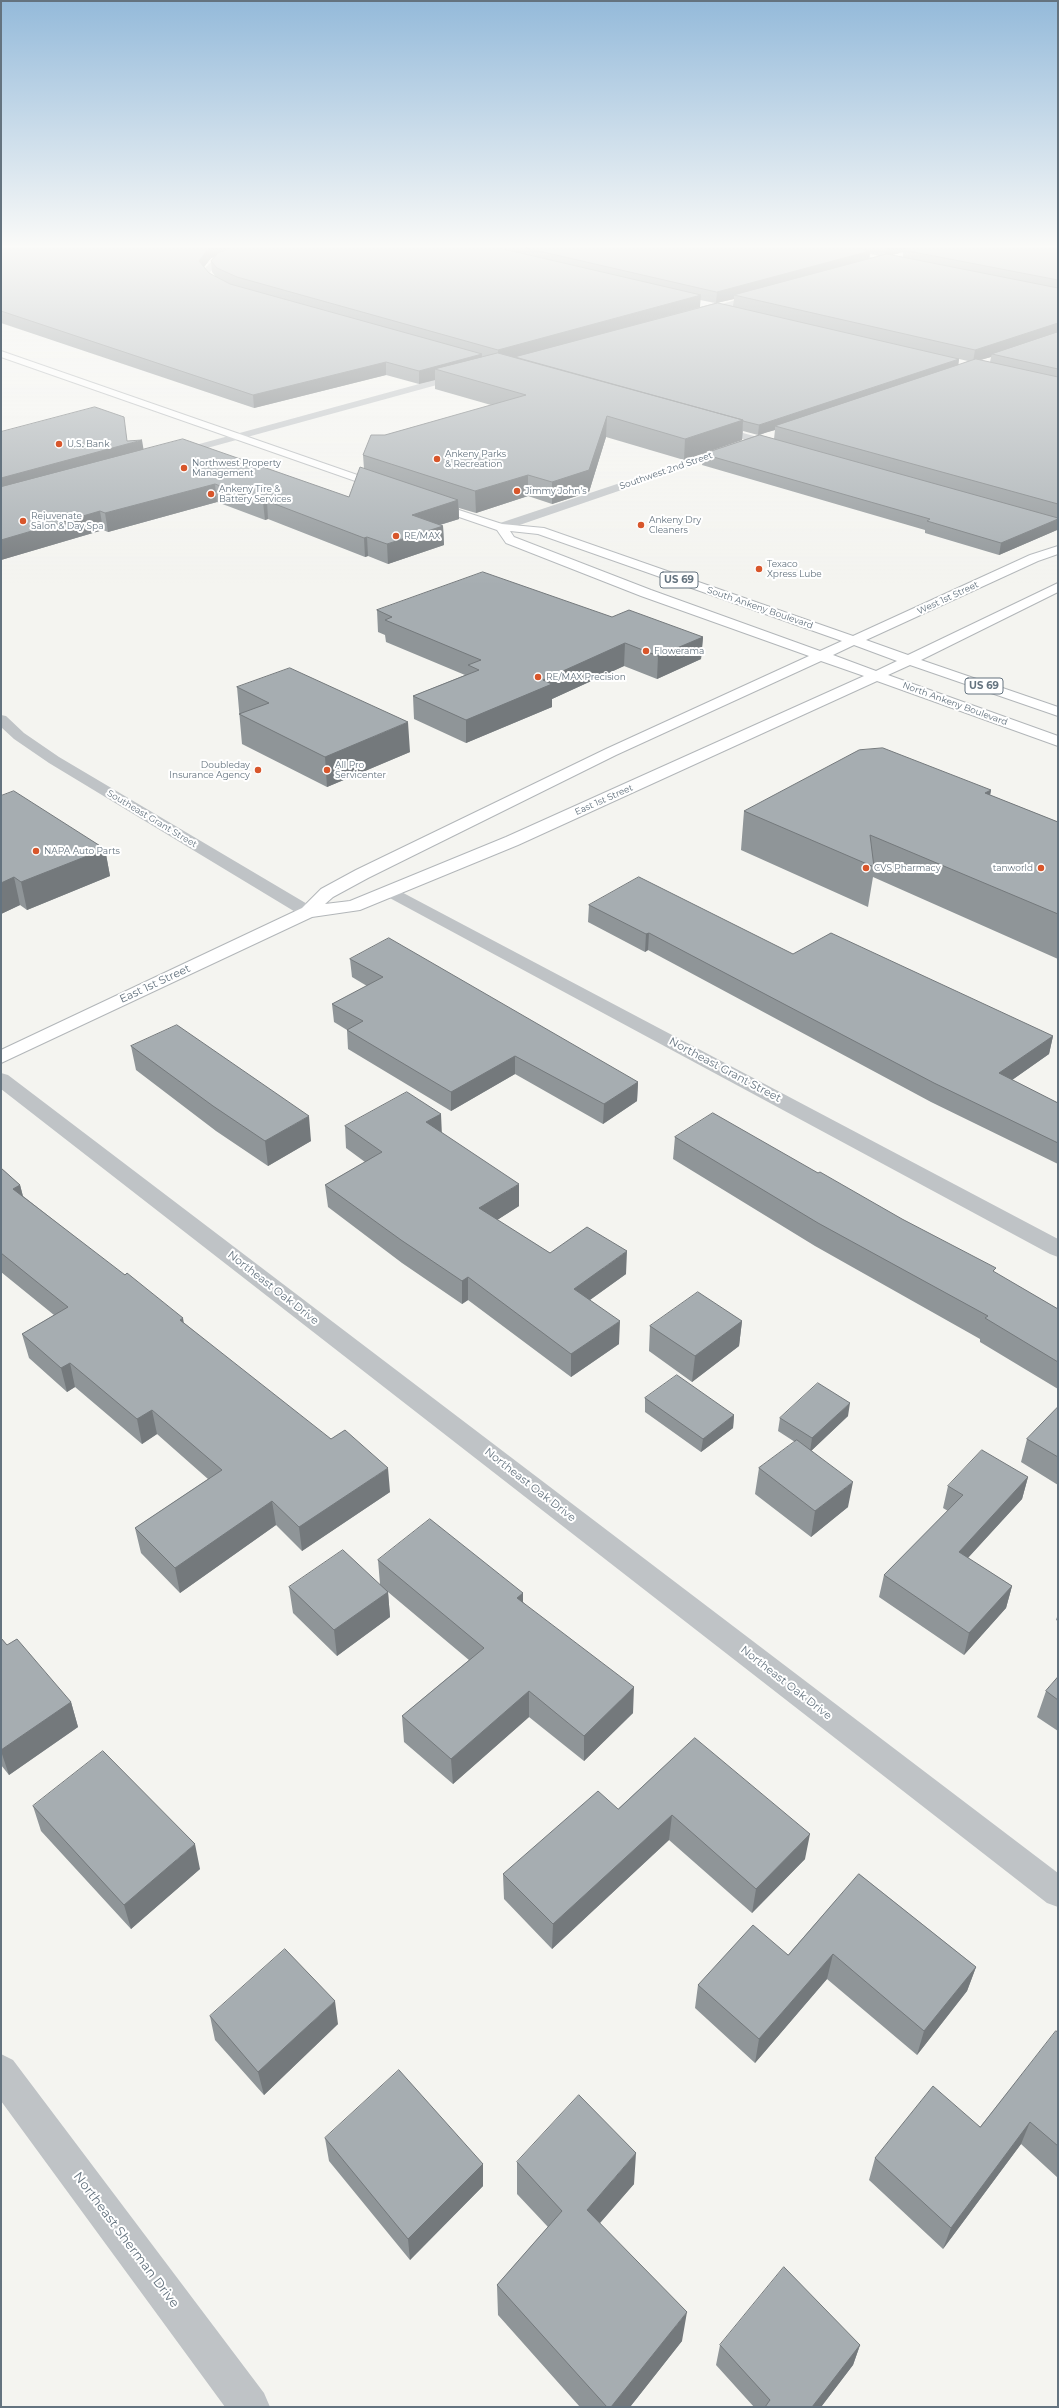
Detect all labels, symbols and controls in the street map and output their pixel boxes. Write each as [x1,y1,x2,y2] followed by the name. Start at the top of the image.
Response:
[54,439,64,449] marker: U.S. Bank
[67,439,110,449] place label: U.S. Bank
[445,449,506,470] place label: Ankeny Parks & Recreation
[618,450,714,492] street label: Southwest 2nd Street
[432,454,442,464] marker: Ankeny Parks & Recreation
[192,458,281,479] place label: Northwest Property Management
[179,463,189,473] marker: Northwest Property Management
[219,484,291,505] place label: Ankeny Tire & Battery Services
[512,486,522,496] marker: Jimmy John's
[525,486,587,496] place label: Jimmy John's
[206,489,216,499] marker: Ankeny Tire & Battery Services
[31,511,103,532] place label: Rejuvenate Salon & Day Spa
[649,515,701,536] place label: Ankeny Dry Cleaners
[18,516,28,526] marker: Rejuvenate Salon & Day Spa
[636,520,646,530] marker: Ankeny Dry Cleaners
[391,531,401,541] marker: RE/MAX
[404,531,440,541] place label: RE/MAX
[767,559,822,580] place label: Texaco Xpress Lube
[754,564,764,574] marker: Texaco Xpress Lube
[660,572,698,588] road number: US 69
[916,579,980,617] street label: West 1st Street
[706,585,814,631] street label: South Ankeny Boulevard
[641,646,651,656] marker: Flowerama
[654,646,704,656] place label: Flowerama
[533,672,543,682] marker: RE/MAX Precision
[546,672,626,682] place label: RE/MAX Precision
[965,678,1003,694] road number: US 69
[901,680,1009,728] street label: North Ankeny Boulevard
[169,760,250,781] place label: Doubleday Insurance Agency
[335,760,386,781] place label: All Pro Servicenter
[253,765,263,775] marker: Doubleday Insurance Agency
[322,765,332,775] marker: All Pro Servicenter
[573,782,635,818] street label: East 1st Street
[105,788,199,850] street label: Southeast Grant Street
[31,846,41,856] marker: NAPA Auto Parts
[44,846,120,856] place label: NAPA Auto Parts
[861,863,871,873] marker: CVS Pharmacy
[874,863,941,873] place label: CVS Pharmacy
[993,863,1033,873] place label: tanworld
[1036,863,1046,873] marker: tanworld
[118,962,192,1006] street label: East 1st Street
[667,1035,783,1105] street label: Northeast Grant Street
[225,1248,321,1328] street label: Northeast Oak Drive
[482,1445,578,1525] street label: Northeast Oak Drive
[738,1643,834,1723] street label: Northeast Oak Drive
[70,2169,182,2311] street label: Northeast Sherman Drive

